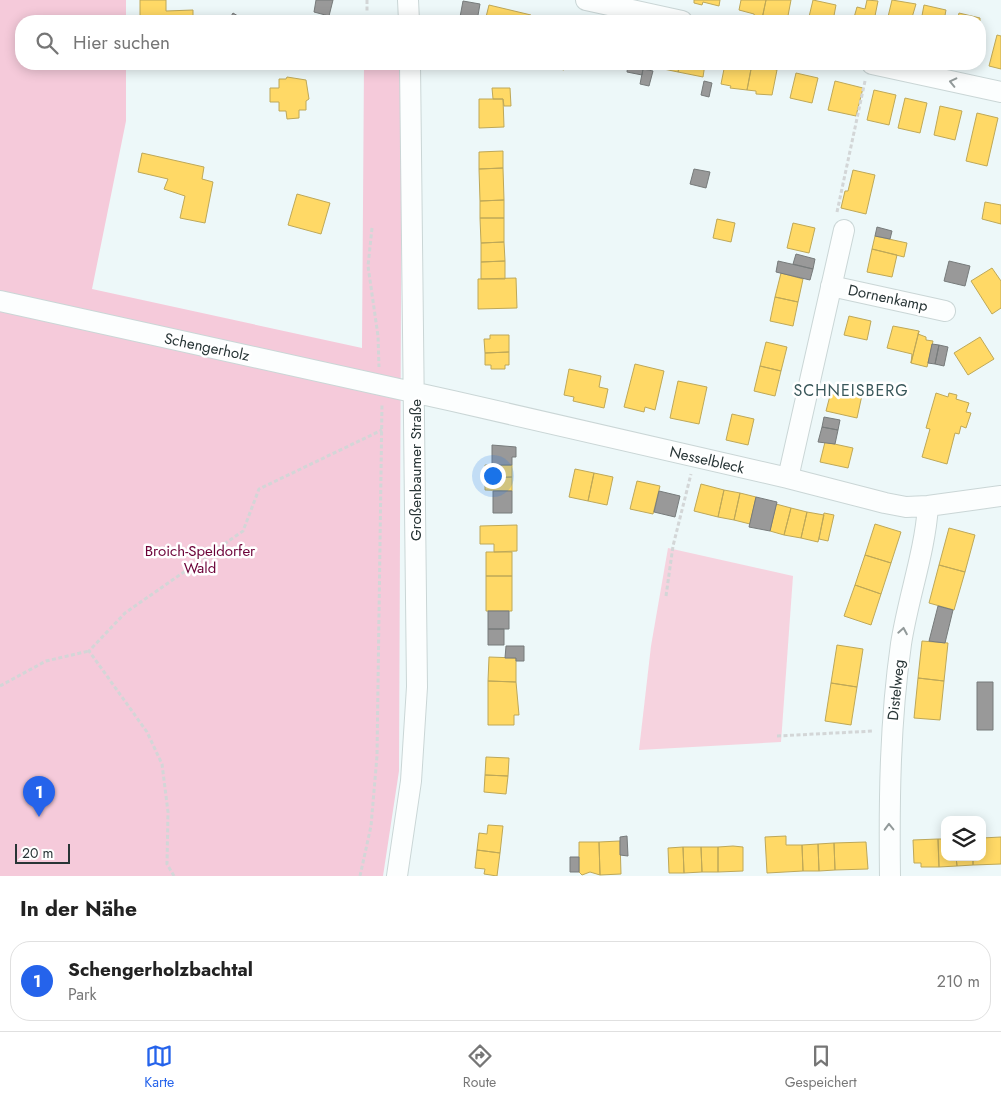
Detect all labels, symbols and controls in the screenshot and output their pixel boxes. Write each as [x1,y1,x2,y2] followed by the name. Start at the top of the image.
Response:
[15,15,986,70] search box
[33,29,61,57] icon: search
[73,29,170,56] text: Hier suchen
[949,77,958,88] one-way arrow
[846,279,930,317] street label: Dornenkamp
[162,327,252,367] street label: Schengerholz
[793,379,909,402] district label: SCHNEISBERG
[405,399,427,541] street label: Großenbaumer Straße
[667,441,747,479] street label: Nesselbleck
[480,463,506,489] your location
[145,540,256,579] park label: Broich-Speldorfer Wald
[898,626,908,635] one-way arrow
[882,658,910,722] street label: Distelweg
[23,776,55,817] pin: 1
[941,816,986,861] map controls
[941,816,986,861] button: layers
[884,823,895,831] one-way arrow
[15,841,70,864] scale bar
[22,843,54,863] text: 20 m
[20,894,137,924] text: In der Nähe
[68,956,253,983] text: Schengerholzbachtal
[33,970,41,993] text: 1
[937,970,980,993] text: 210 m
[68,983,97,1006] text: Park
[144,1042,174,1092] tab: Karte
[463,1042,496,1092] tab: Route
[785,1042,857,1092] tab: Gespeichert

